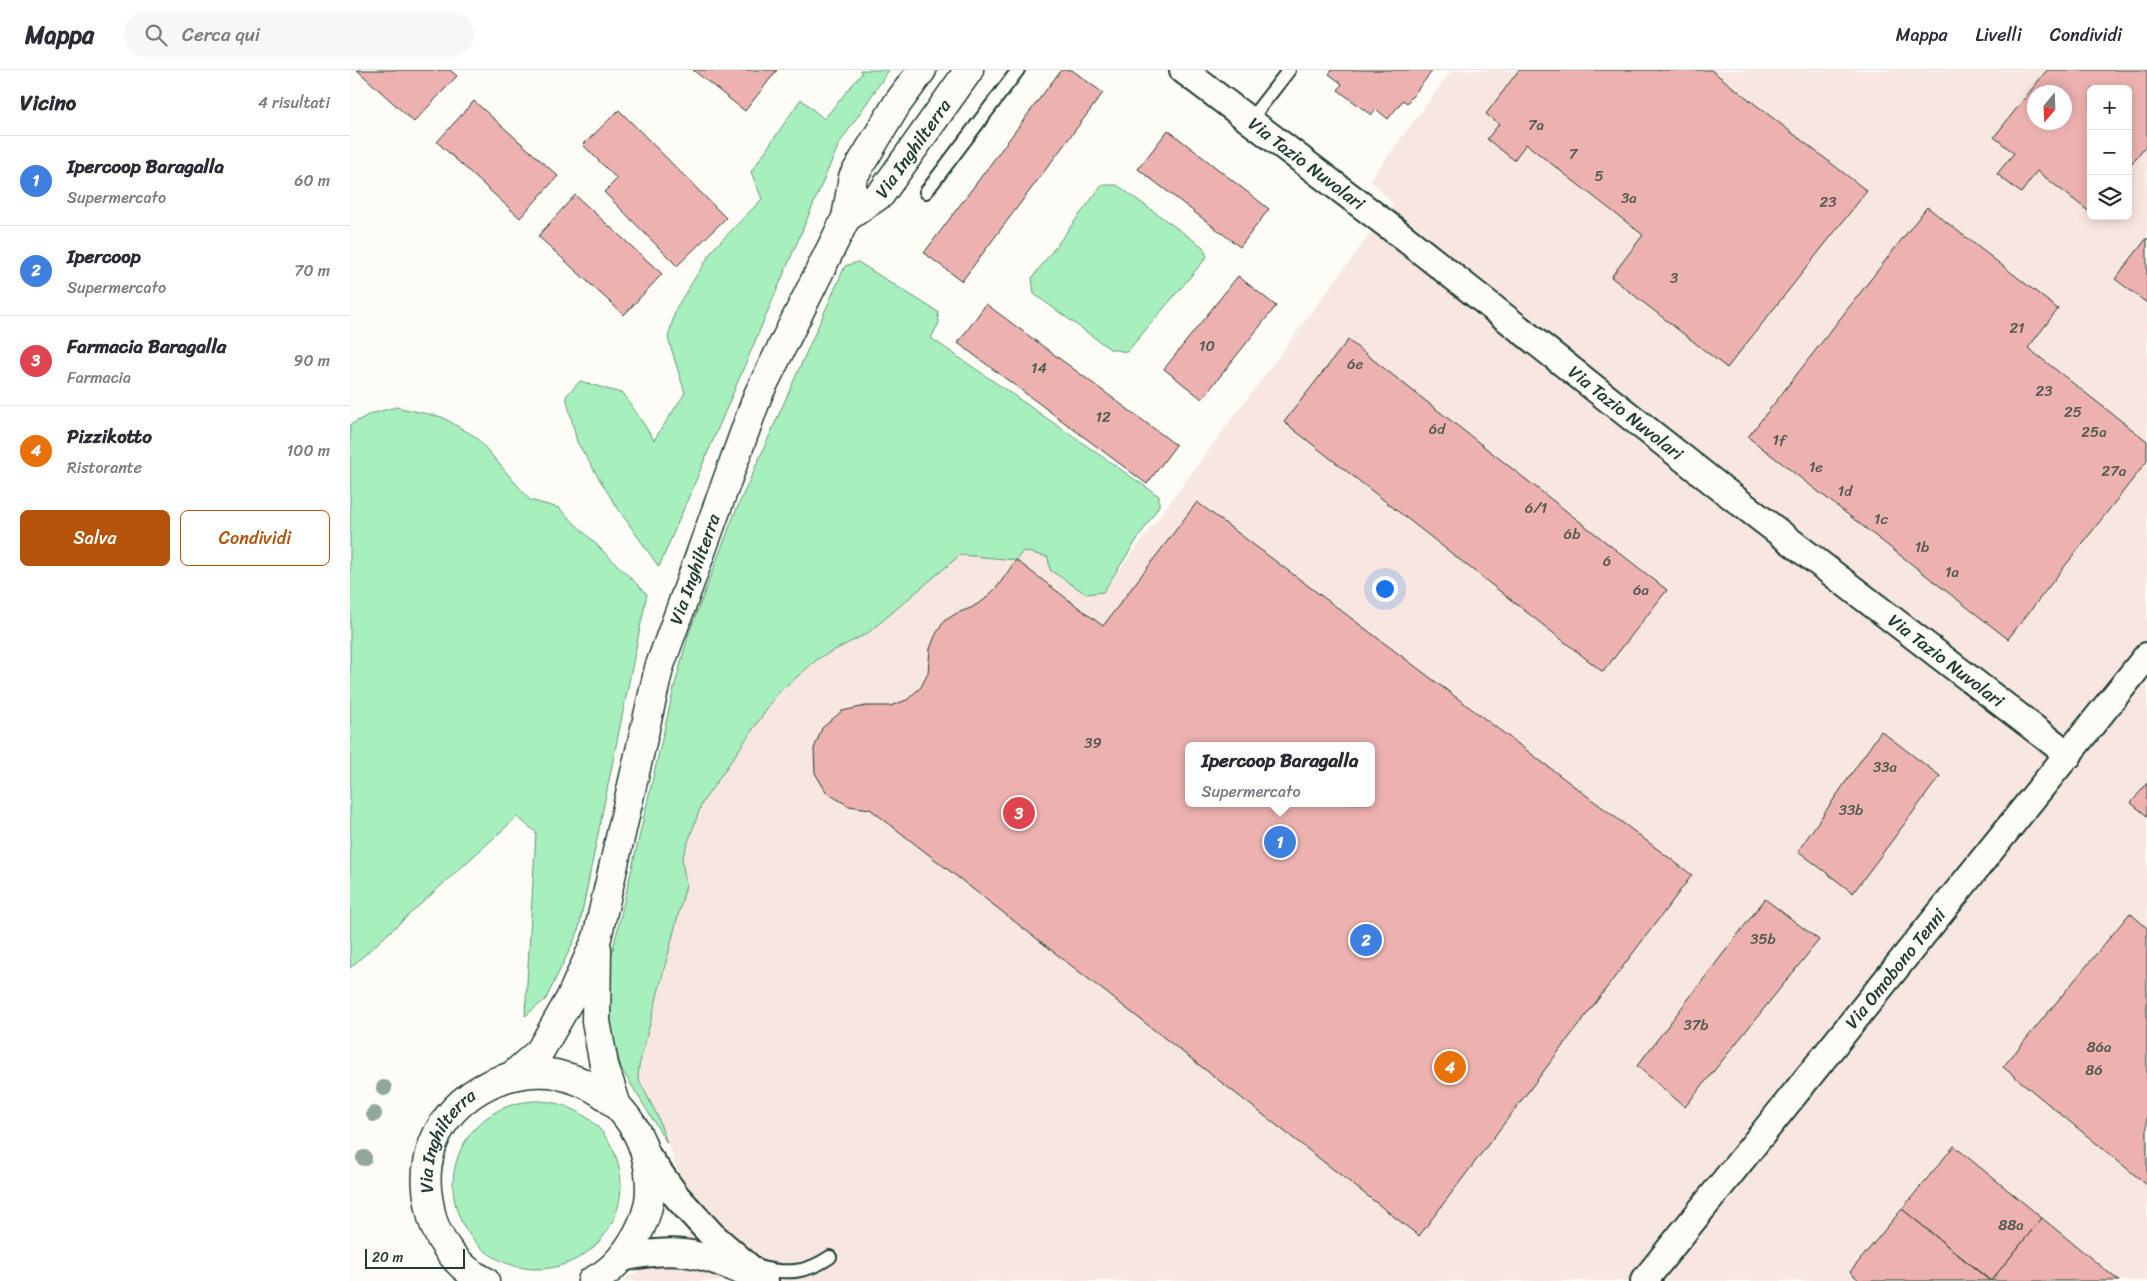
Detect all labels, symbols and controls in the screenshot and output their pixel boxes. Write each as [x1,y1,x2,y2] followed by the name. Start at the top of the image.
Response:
[124,12,474,57] search box
[25,14,94,56] text: Mappa
[182,18,260,51] text: Cerca qui
[1896,19,1948,51] text: Mappa
[1976,19,2022,51] text: Livelli
[2050,19,2122,51] text: Condividi
[142,21,170,49] icon: search
[20,84,76,122] text: Vicino
[2027,85,2072,130] north arrow
[2087,85,2132,220] map controls
[2087,85,2132,130] button: +
[258,88,330,117] text: 4 risultati
[867,91,960,205] street label: Via Inghilterra
[1241,109,1373,219] street label: Via Tazio Nuvolari
[1528,112,1545,138] house number: 7a
[2087,130,2132,175] button: −
[1569,141,1579,167] house number: 7
[67,150,224,183] text: Ipercoop Baragalla
[1594,163,1604,189] house number: 5
[33,166,39,195] text: 1
[294,166,330,195] text: 60 m
[2087,175,2132,220] button: layers
[67,183,166,212] text: Supermercato
[1621,185,1637,211] house number: 3a
[1820,189,1836,215] house number: 23
[67,240,141,273] text: Ipercoop
[31,256,41,285] text: 2
[294,256,330,285] text: 70 m
[1670,265,1678,291] house number: 3
[67,273,166,302] text: Supermercato
[2009,315,2025,341] house number: 21
[67,330,226,363] text: Farmacia Baragalla
[1199,333,1215,359] house number: 10
[32,346,40,375] text: 3
[294,346,330,375] text: 90 m
[1347,351,1363,377] house number: 6e
[1031,355,1047,381] house number: 14
[1561,357,1691,470] street label: Via Tazio Nuvolari
[67,363,131,392] text: Farmacia
[2036,378,2052,404] house number: 23
[2064,399,2082,425] house number: 25
[1095,404,1111,430] house number: 12
[1429,416,1446,442] house number: 6d
[2081,419,2107,445] house number: 25a
[67,420,152,453] text: Pizzikotto
[1772,427,1788,453] house number: 1f
[31,436,41,465] text: 4
[286,436,330,465] text: 100 m
[67,453,142,482] text: Ristorante
[1809,454,1823,480] house number: 1e
[2102,458,2127,484] house number: 27a
[1838,478,1853,504] house number: 1d
[1525,495,1547,521] house number: 6/1
[1874,506,1888,532] house number: 1c
[660,508,730,629] street label: Via Inghilterra
[20,510,170,566] button: Salva
[180,510,330,566] button: Condividi
[1564,521,1580,547] house number: 6b
[1915,534,1929,560] house number: 1b
[1603,548,1611,574] house number: 6
[1945,559,1959,585] house number: 1a
[1372,576,1398,602] your location
[1633,577,1649,603] house number: 6a
[1881,605,2012,717] street label: Via Tazio Nuvolari
[1084,730,1102,756] house number: 39
[1185,742,1375,807] popup
[1202,744,1358,777] text: Ipercoop Baragalla
[1873,754,1897,780] house number: 33a
[1202,777,1301,806] text: Supermercato
[1003,794,1035,832] pin: 3
[1839,797,1863,823] house number: 33b
[1264,823,1296,861] pin: 1
[1837,900,1955,1036] street label: Via Omobono Tenni
[1350,921,1382,959] pin: 2
[1750,926,1776,952] house number: 35b
[1683,1012,1709,1038] house number: 37b
[2086,1034,2112,1060] house number: 86a
[1434,1048,1466,1086] pin: 4
[2085,1057,2103,1083] house number: 86
[410,1080,484,1194] street label: Via Inghilterra
[1998,1212,2024,1238] house number: 88a
[372,1245,403,1270] text: 20 m
[365,1246,465,1269] scale bar

